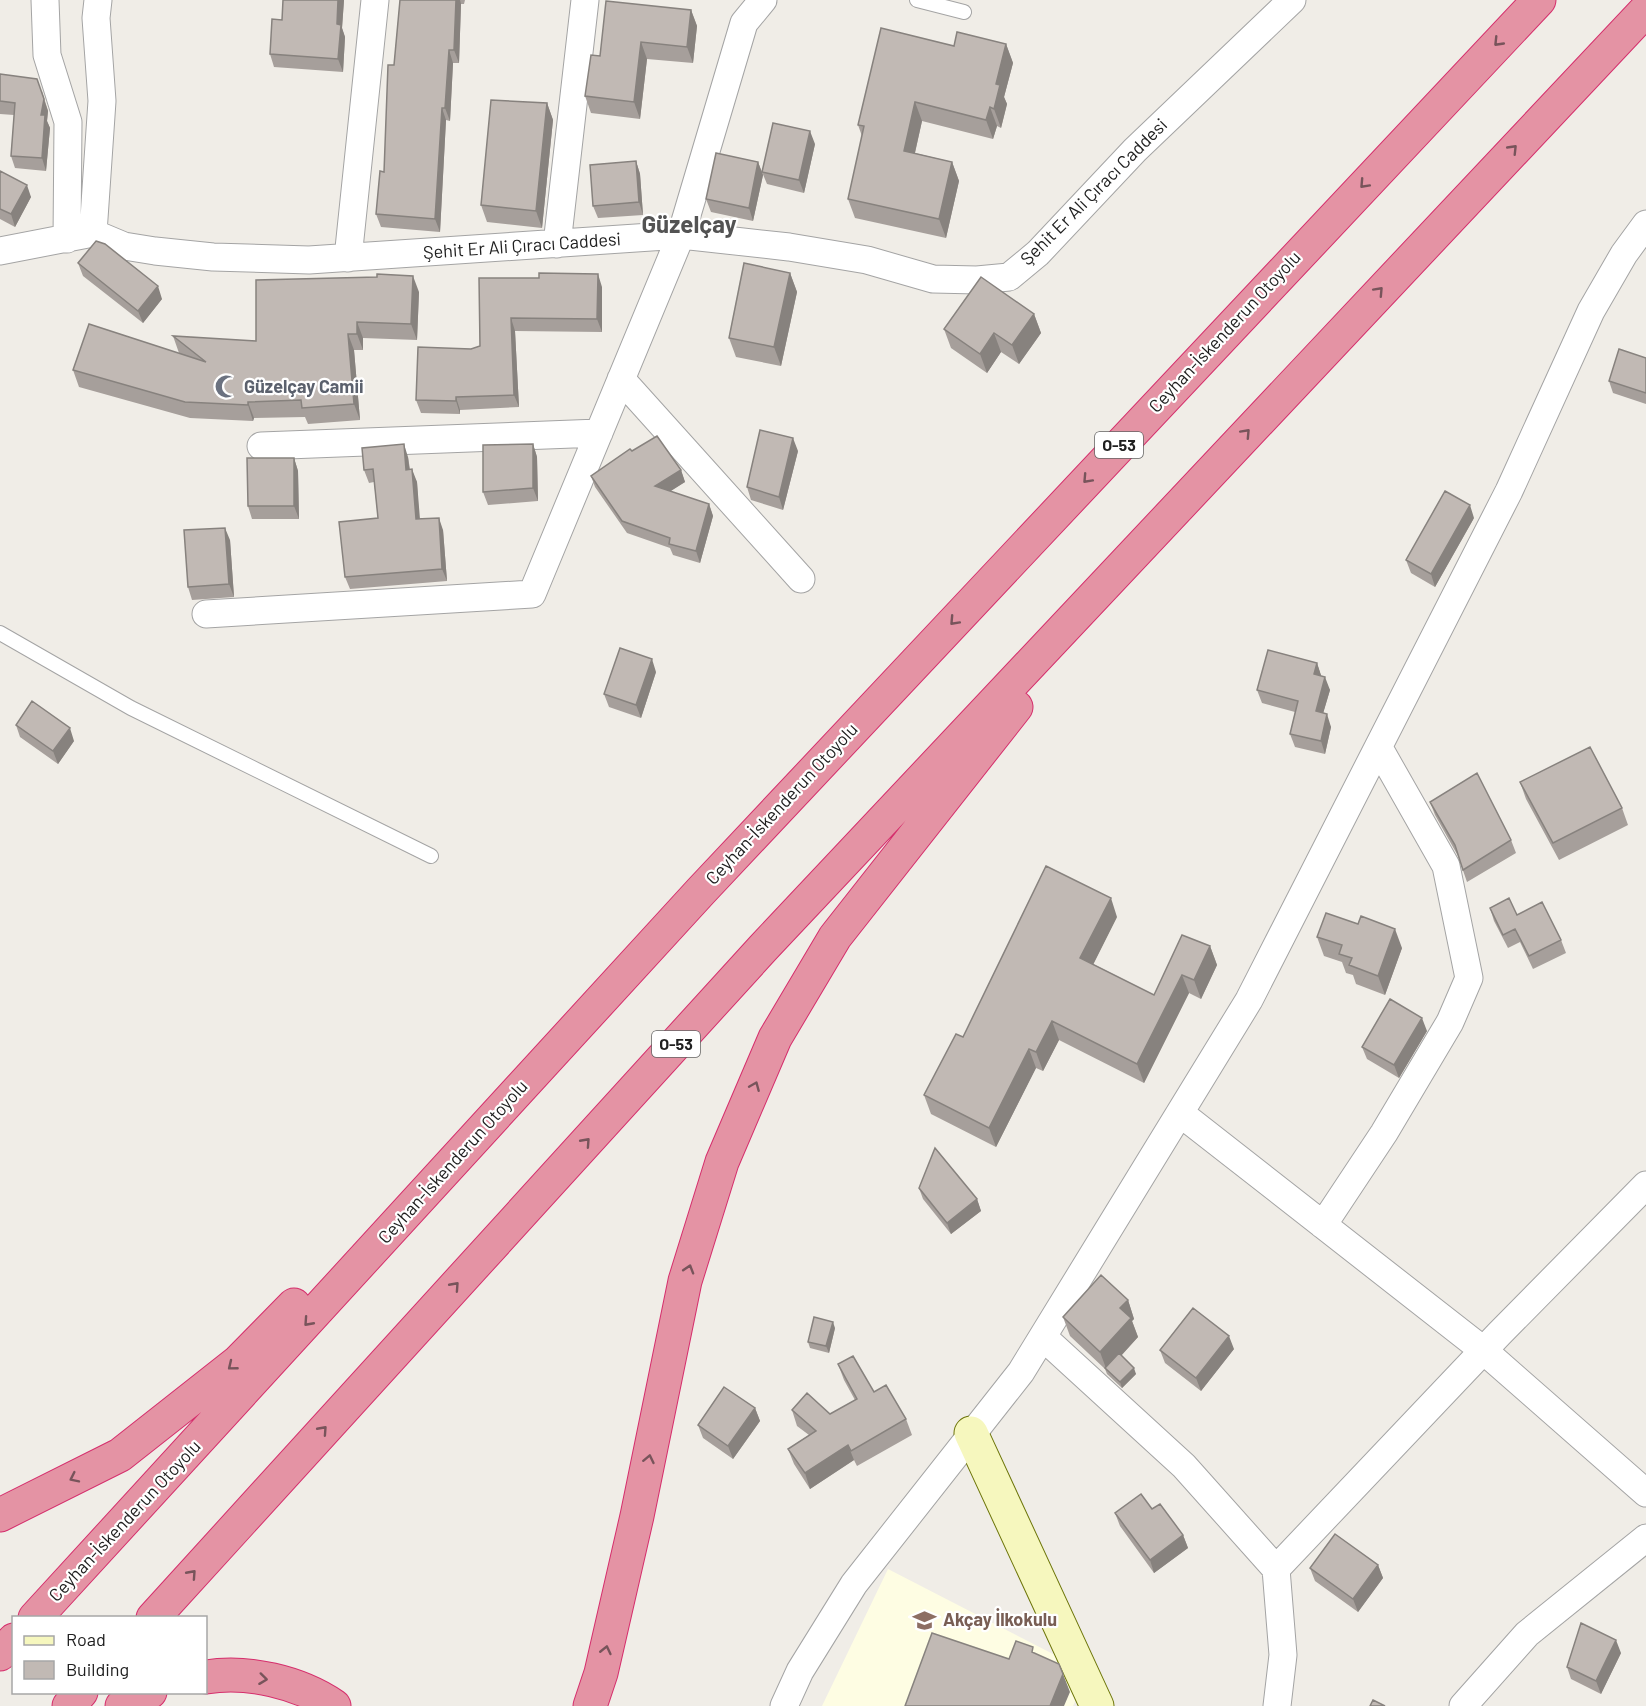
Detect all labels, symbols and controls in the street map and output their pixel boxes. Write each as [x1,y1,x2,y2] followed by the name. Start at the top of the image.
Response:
[1494,36,1505,46] one-way arrow
[1015,113,1171,269] street label: Şehit Er Ali Çıracı Caddesi
[1506,145,1517,156] one-way arrow
[1360,177,1371,187] one-way arrow
[641,209,737,238] district label: Güzelçay
[422,227,622,263] street label: Şehit Er Ali Çıracı Caddesi
[1144,246,1305,417] street label: Ceyhan-İskenderun Otoyolu
[1372,287,1383,298] one-way arrow
[213,374,239,400] mosque icon: Güzelçay Camii
[244,375,364,397] place label: Güzelçay Camii
[1239,429,1250,440] one-way arrow
[1095,432,1143,458] road number: O-53
[1083,473,1094,483] one-way arrow
[950,614,961,625] one-way arrow
[701,718,862,889] street label: Ceyhan-İskenderun Otoyolu
[652,1031,700,1057] road number: O-53
[373,1075,532,1248] street label: Ceyhan-İskenderun Otoyolu
[748,1081,760,1092] one-way arrow
[579,1138,590,1149] one-way arrow
[682,1264,694,1275] one-way arrow
[448,1282,459,1293] one-way arrow
[304,1315,315,1326] one-way arrow
[228,1359,239,1370] one-way arrow
[316,1427,327,1438] one-way arrow
[44,1435,205,1606] street label: Ceyhan-İskenderun Otoyolu
[641,1455,654,1465] one-way arrow
[69,1471,80,1483] one-way arrow
[185,1571,196,1581] one-way arrow
[912,1607,938,1633] school or university icon: Akçay İlkokulu
[943,1608,1057,1630] place label: Akçay İlkokulu
[12,1616,207,1694] legend
[66,1628,106,1650] text: Road
[599,1645,612,1655] one-way arrow
[66,1658,129,1680] text: Building
[259,1672,268,1685] one-way arrow

